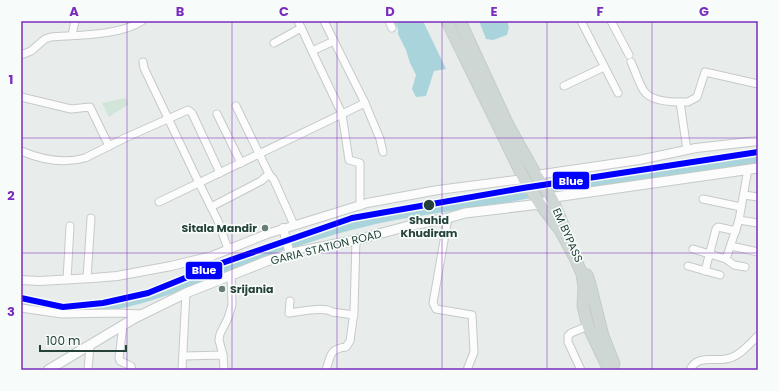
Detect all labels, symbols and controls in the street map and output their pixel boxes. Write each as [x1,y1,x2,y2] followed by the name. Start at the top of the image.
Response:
[69,2,79,21] text: A
[176,2,185,21] text: B
[279,2,289,21] text: C
[385,2,395,21] text: D
[490,2,498,21] text: E
[596,2,604,21] text: F
[699,2,709,21] text: G
[9,70,13,89] text: 1
[552,171,590,190] line badge: Blue
[559,173,584,189] text: Blue
[7,186,15,205] text: 2
[422,198,436,212] marker: Shahid Khudiram
[549,205,587,265] street label: EM BYPASS
[400,212,458,241] place label: Shahid Khudiram
[182,220,257,236] place label: Sitala Mandir
[260,223,270,233] marker: Sitala Mandir
[269,225,383,269] street label: GARIA STATION ROAD
[185,261,223,280] line badge: Blue
[192,262,217,278] text: Blue
[230,281,274,297] place label: Srijania
[217,284,227,294] marker: Srijania
[7,302,15,321] text: 3
[40,327,126,353] scale bar
[46,332,80,349] text: 100 m

